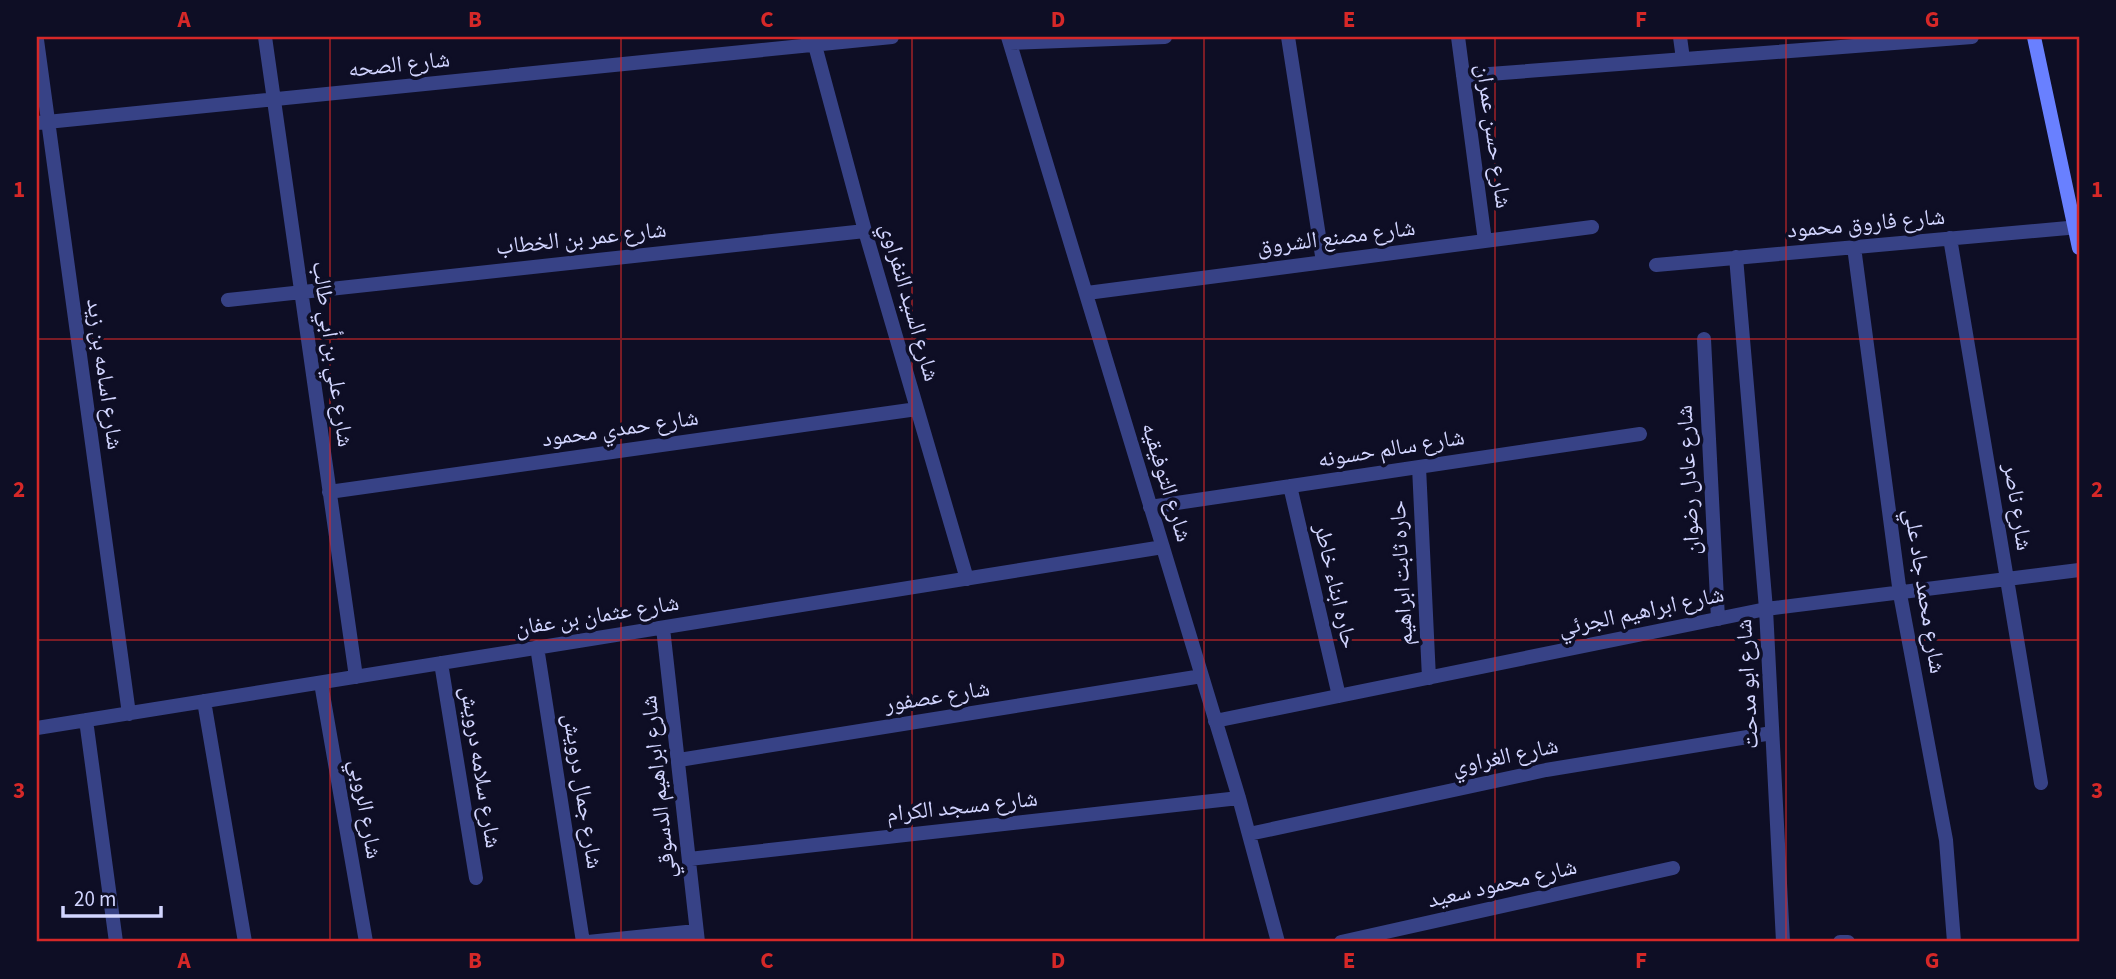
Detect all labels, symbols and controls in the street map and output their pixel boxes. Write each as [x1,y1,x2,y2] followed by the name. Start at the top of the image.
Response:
[176,3,191,36] text: A
[468,3,482,36] text: B
[760,3,774,36] text: C
[1051,3,1065,36] text: D
[1343,3,1355,36] text: E
[1635,3,1647,36] text: F
[1925,3,1939,36] text: G
[346,42,452,86] street label: شارع الصحه
[1468,62,1520,210] street label: شارع حسن عمران
[13,173,25,206] text: 1
[2091,173,2103,206] text: 1
[1786,200,1946,246] street label: شارع فاروق محمود
[1255,211,1417,263] street label: شارع مصنع الشروق
[494,213,668,263] street label: شارع عمر بن الخطاب
[870,219,948,386] street label: شارع السيد النفراوي
[302,259,362,449] street label: شارع علي بن أبي طالب
[78,296,132,452] street label: شارع اسامه بن زيد
[540,401,701,457] street label: شارع حمدي محمود
[1668,404,1708,556] street label: شارع عادل رضوان
[1133,418,1201,546] street label: شارع التوفيقيه
[1315,420,1467,476] street label: شارع سالم حسونه
[1995,460,2041,553] street label: شارع ناصر
[13,473,25,506] text: 2
[2091,473,2103,506] text: 2
[1381,500,1421,646] street label: حاره ثابت ابراهيم
[1894,506,1954,676] street label: شارع محمد جاد علي
[1305,519,1366,652] street label: حاره ابناء خاطر
[1555,577,1727,646] street label: شارع ابراهيم الجرئي
[513,586,681,644] street label: شارع عثمان بن عفان
[1727,618,1767,750] street label: شارع ابو مدحت
[881,671,992,721] street label: شارع عصفور
[452,684,510,850] street label: شارع سلامه درويش
[632,693,686,880] street label: شارع ابراهيم الدسوقي
[554,711,612,871] street label: شارع جمال درويش
[1449,729,1562,785] street label: شارع الغراوي
[339,756,391,862] street label: شارع الروبي
[13,774,25,807] text: 3
[2091,774,2103,807] text: 3
[885,782,1039,830] street label: شارع مسجد الكرام
[1424,850,1580,916] street label: شارع محمود سعيد
[63,874,161,918] scale bar
[74,884,116,914] text: 20 m
[176,944,191,977] text: A
[468,944,482,977] text: B
[760,944,774,977] text: C
[1051,944,1065,977] text: D
[1343,944,1355,977] text: E
[1635,944,1647,977] text: F
[1925,944,1939,977] text: G

